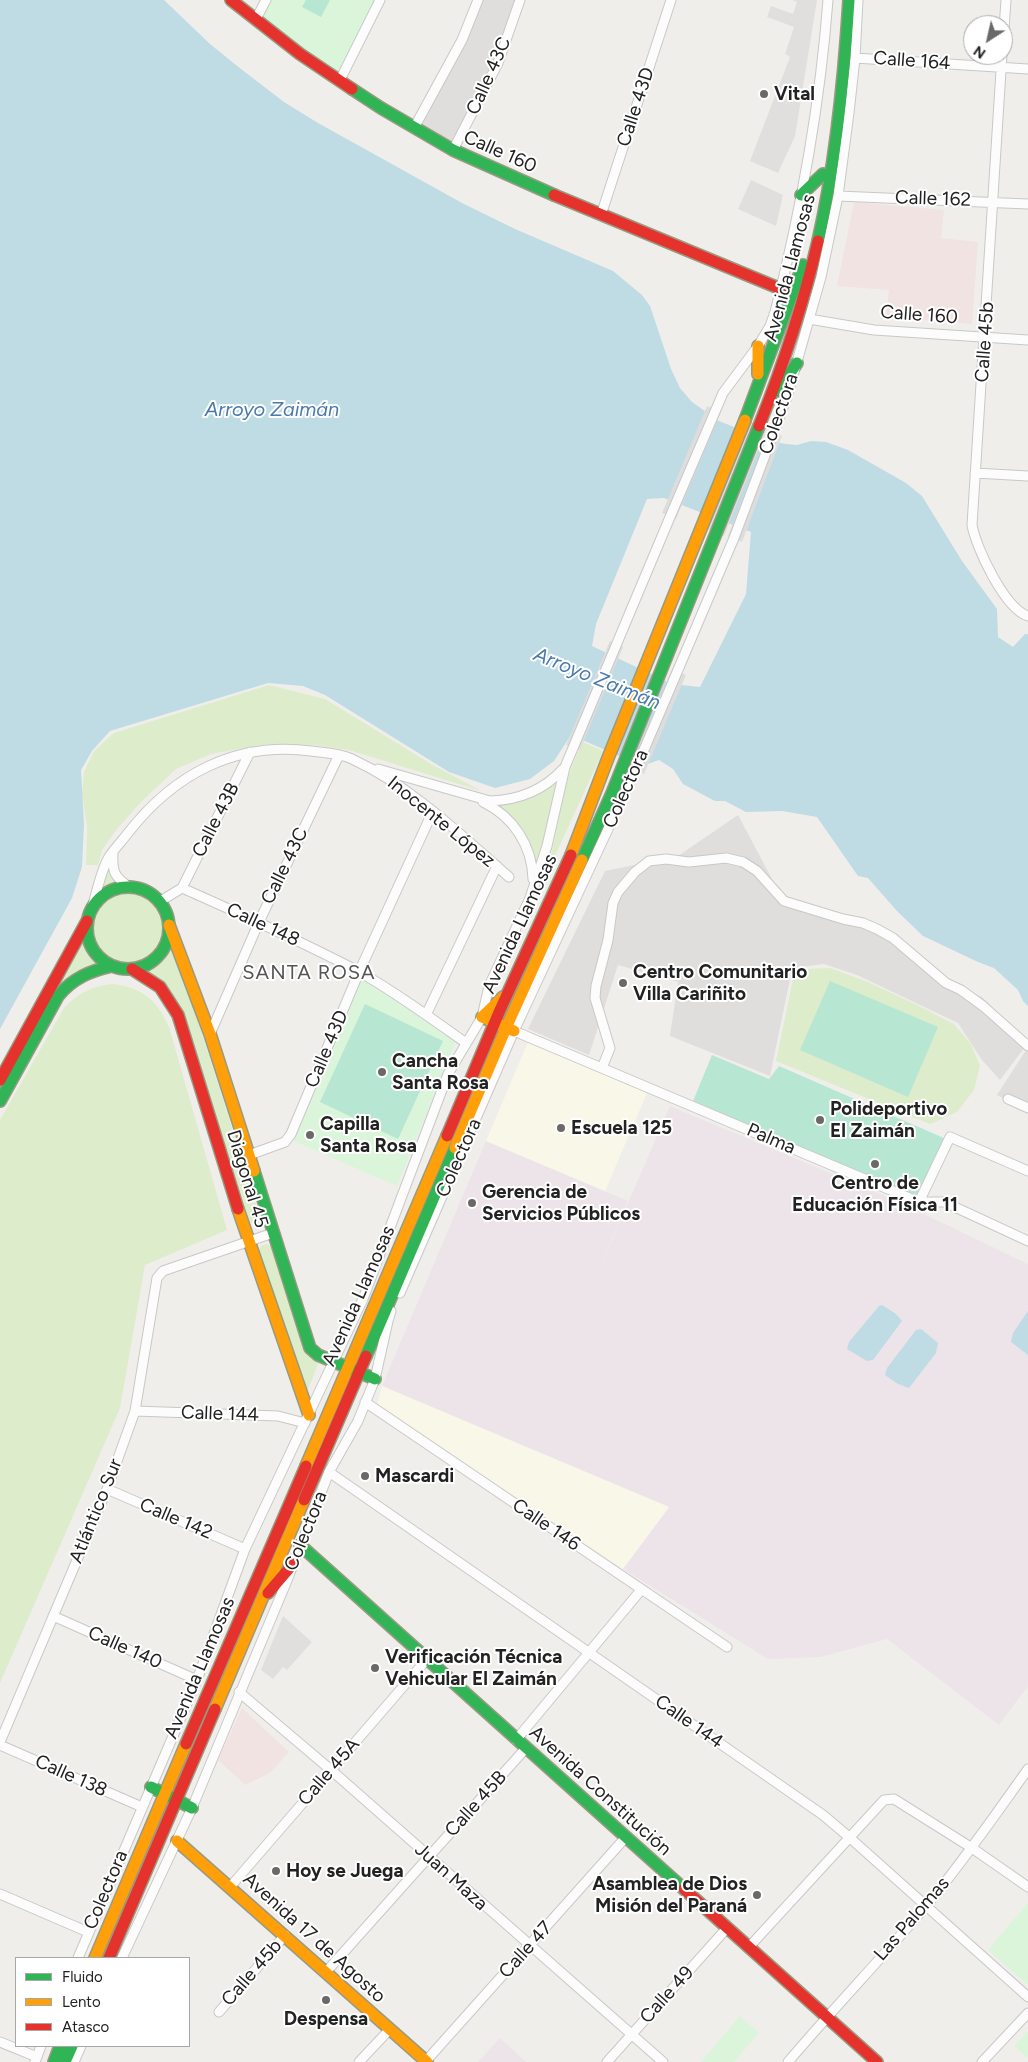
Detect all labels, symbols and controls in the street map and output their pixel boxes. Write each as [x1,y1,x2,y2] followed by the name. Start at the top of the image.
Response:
[963,15,1013,65] north arrow
[462,34,516,118] street label: Calle 43C
[970,42,989,62] text: N
[873,47,951,75] street label: Calle 164
[612,64,660,150] street label: Calle 43D
[774,83,815,105] place label: Vital
[758,88,770,100] marker: Vital
[460,126,540,178] street label: Calle 160
[895,186,971,212] street label: Calle 162
[759,192,821,344] street label: Avenida Llamosas
[880,301,958,329] street label: Calle 160
[971,301,999,383] street label: Calle 45b
[755,371,803,457] street label: Colectora
[205,398,339,422] water label: Arroyo Zaimán
[530,643,664,715] water label: Arroyo Zaimán
[599,746,653,832] street label: Colectora
[383,772,499,872] street label: Inocente López
[188,779,244,861] street label: Calle 43B
[257,824,313,908] street label: Calle 43C
[478,851,562,997] street label: Avenida Llamosas
[223,898,303,952] street label: Calle 148
[241,961,377,985] district label: SANTA ROSA
[633,961,807,1005] place label: Centro Comunitario Villa Cariñito
[617,977,629,989] marker: Centro Comunitario Villa Cariñito
[300,1007,354,1091] street label: Calle 43D
[392,1050,489,1094] place label: Cancha Santa Rosa
[376,1066,388,1078] marker: Cancha Santa Rosa
[830,1098,947,1142] place label: Polideportivo El Zaimán
[320,1113,417,1157] place label: Capilla Santa Rosa
[814,1114,826,1126] marker: Polideportivo El Zaimán
[432,1115,486,1201] street label: Colectora
[571,1117,672,1139] place label: Escuela 125
[743,1119,799,1159] street label: Palma
[555,1122,567,1134] marker: Escuela 125
[221,1127,273,1231] street label: Diagonal 45
[304,1129,316,1141] marker: Capilla Santa Rosa
[869,1158,881,1170] marker: Centro de Educación Física 11
[792,1172,958,1216] place label: Centro de Educación Física 11
[482,1181,640,1225] place label: Gerencia de Servicios Públicos
[466,1197,478,1209] marker: Gerencia de Servicios Públicos
[318,1222,400,1370] street label: Avenida Llamosas
[180,1401,260,1427] street label: Calle 144
[65,1455,127,1567] street label: Atlántico Sur
[375,1465,454,1487] place label: Mascardi
[359,1470,371,1482] marker: Mascardi
[280,1488,332,1574] street label: Colectora
[136,1493,216,1545] street label: Calle 142
[508,1494,584,1556] street label: Calle 146
[160,1594,240,1742] street label: Avenida Llamosas
[84,1622,166,1674] street label: Calle 140
[385,1646,562,1690] place label: Verificación Técnica Vehicular El Zaimán
[369,1662,381,1674] marker: Verificación Técnica Vehicular El Zaimán
[650,1690,728,1754] street label: Calle 144
[524,1721,676,1861] street label: Avenida Constitución
[293,1733,365,1811] street label: Calle 45A
[31,1750,111,1802] street label: Calle 138
[440,1766,512,1842] street label: Calle 45B
[410,1838,492,1916] street label: Juan Maza
[79,1847,133,1933] street label: Colectora
[286,1860,404,1882] place label: Hoy se Juega
[270,1865,282,1877] marker: Hoy se Juega
[238,1868,390,2008] street label: Avenida 17 de Agosto
[869,1872,955,1966] street label: Las Palomas
[592,1873,747,1917] place label: Asamblea de Dios Misión del Paraná
[751,1889,763,1901] marker: Asamblea de Dios Misión del Paraná
[495,1917,557,1983] street label: Calle 47
[217,1935,287,2011] street label: Calle 45b
[15,1957,190,2047] legend
[635,1962,699,2028] street label: Calle 49
[62,1968,103,1986] text: Fluido
[62,1993,101,2011] text: Lento
[320,1994,332,2006] marker: Despensa
[284,2008,368,2030] place label: Despensa
[62,2018,109,2036] text: Atasco

